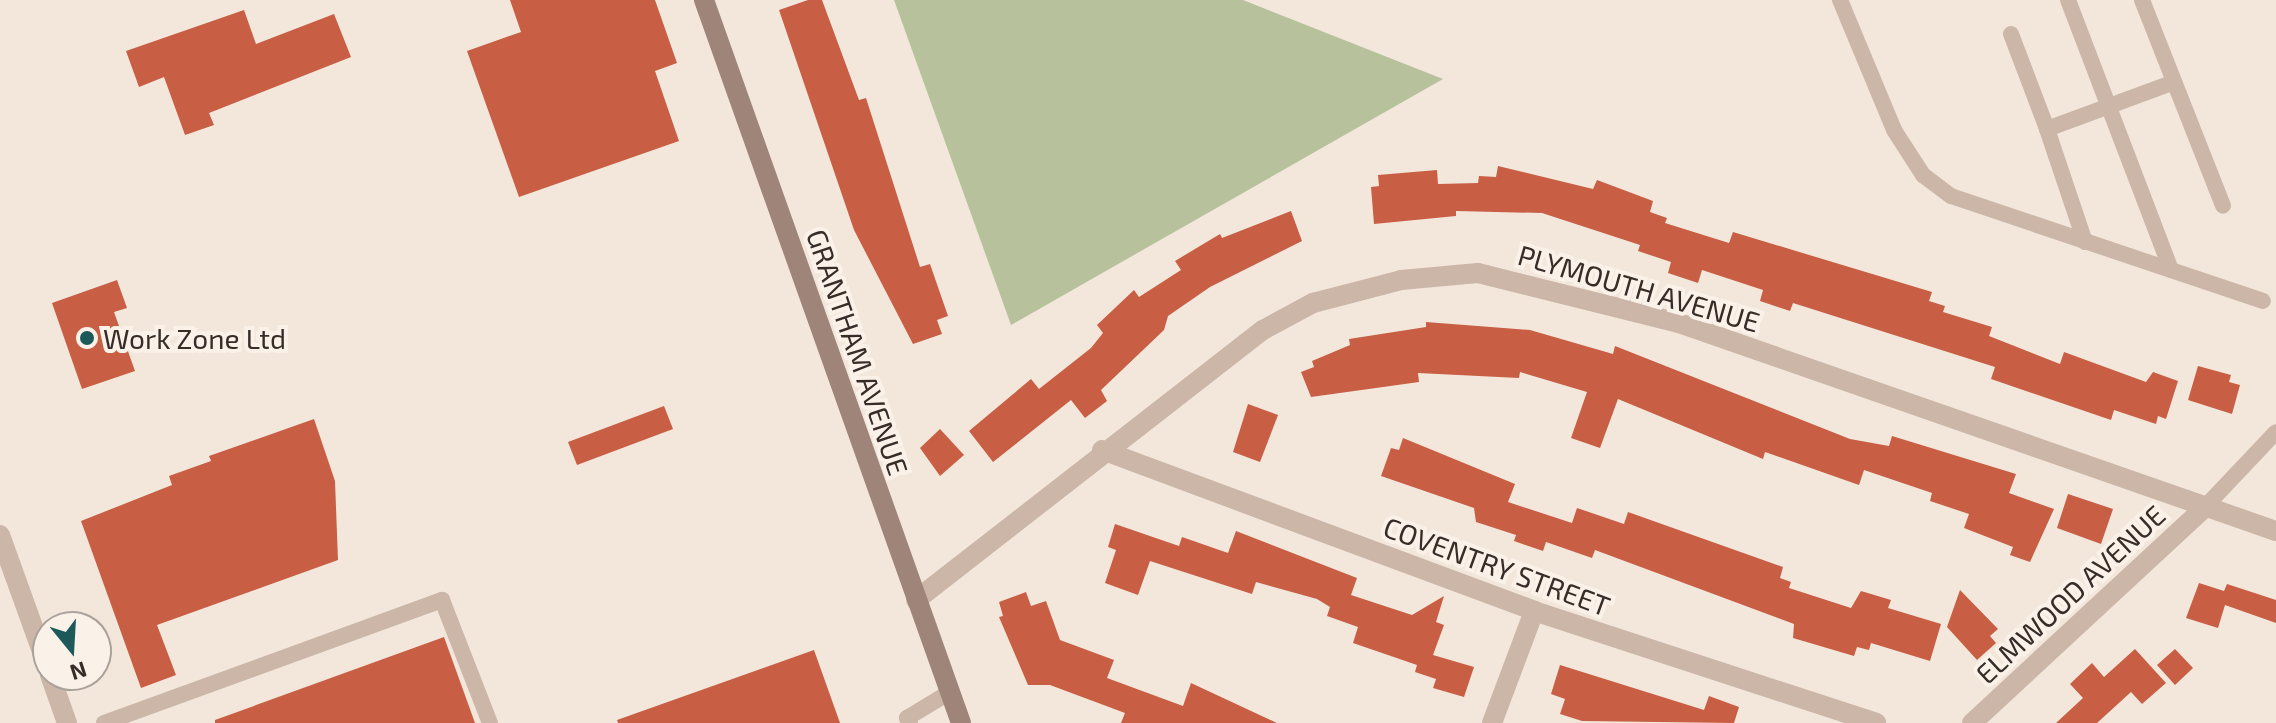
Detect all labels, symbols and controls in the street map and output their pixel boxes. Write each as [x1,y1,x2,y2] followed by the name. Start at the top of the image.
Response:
[800,224,916,480] street label: GRANTHAM AVENUE
[1514,237,1764,339] street label: PLYMOUTH AVENUE
[103,321,286,355] place label: Work Zone Ltd
[78,329,96,347] marker: Work Zone Ltd
[1968,498,2172,690] street label: ELMWOOD AVENUE
[1379,509,1615,623] street label: COVENTRY STREET
[32,611,112,691] north arrow
[67,657,90,687] text: N

